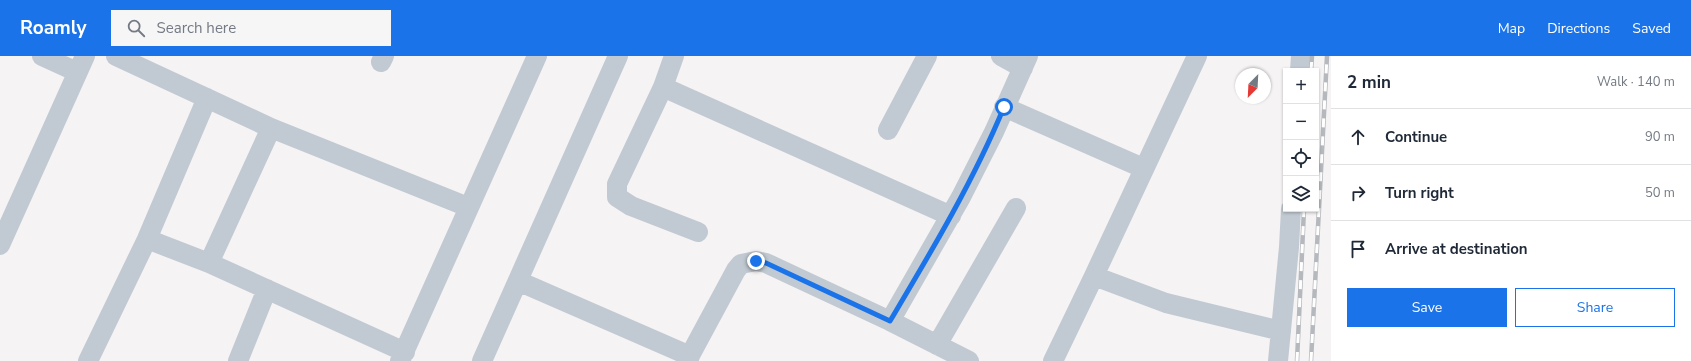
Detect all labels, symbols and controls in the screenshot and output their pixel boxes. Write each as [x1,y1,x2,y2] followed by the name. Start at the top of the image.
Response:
[111,10,391,46] search box
[20,15,87,41] text: Roamly
[125,17,147,39] icon: search
[157,18,236,38] text: Search here
[1498,19,1525,38] text: Map
[1547,19,1610,38] text: Directions
[1632,19,1671,38] text: Saved
[1235,68,1271,104] north arrow
[1283,68,1319,212] map controls
[1283,68,1319,104] button: +
[1347,71,1391,94] text: 2 min
[1597,73,1675,91] text: Walk · 140 m
[995,98,1013,116] route start
[1283,104,1319,140] button: −
[1347,126,1369,148] icon: ahead
[1385,127,1447,147] text: Continue
[1645,128,1675,146] text: 90 m
[1283,140,1319,176] button: locate
[1283,176,1319,212] button: layers
[1347,182,1369,204] icon: right
[1385,183,1454,203] text: Turn right
[1645,184,1675,202] text: 50 m
[1347,238,1369,260] icon: arrive
[1385,239,1528,259] text: Arrive at destination
[747,252,765,270] route end
[1347,288,1507,327] button: Save
[1515,288,1675,327] button: Share

